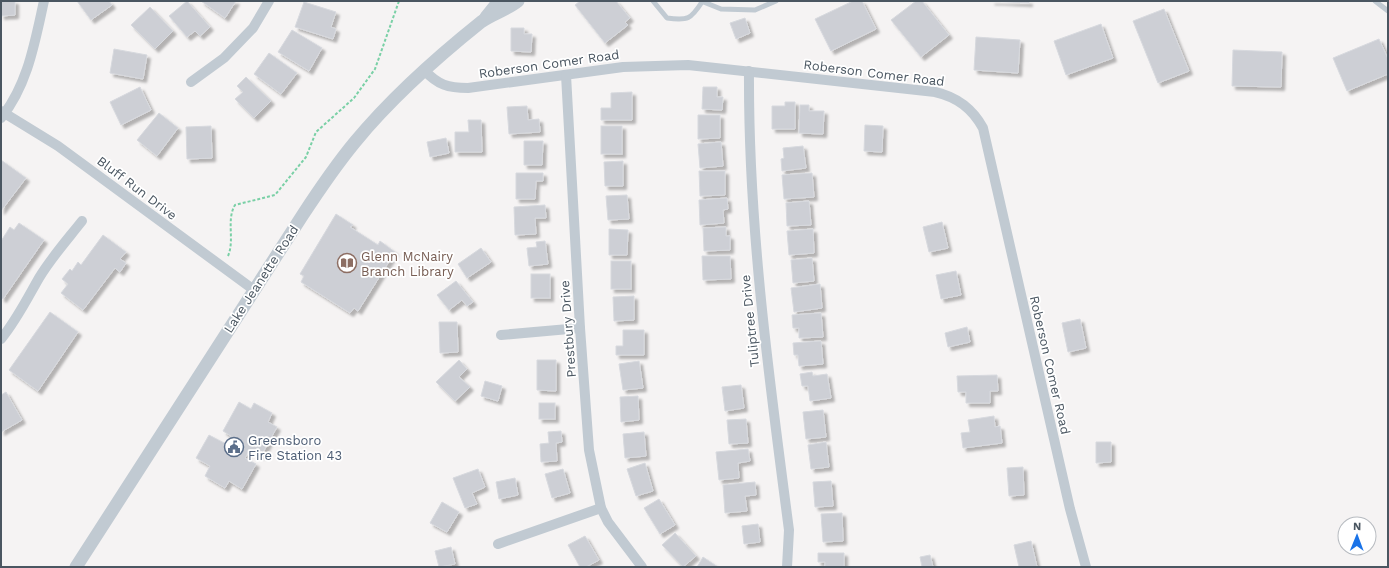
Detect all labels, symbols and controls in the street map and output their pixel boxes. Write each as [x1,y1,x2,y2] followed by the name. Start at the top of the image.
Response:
[478,47,620,81] street label: Roberson Comer Road
[803,57,945,89] street label: Roberson Comer Road
[94,153,180,223] street label: Bluff Run Drive
[221,222,301,336] street label: Lake Jeanette Road
[361,249,454,279] place label: Glenn McNairy Branch Library
[336,252,358,274] library icon: Glenn McNairy Branch Library
[738,274,762,368] street label: Tuliptree Drive
[557,280,579,378] street label: Prestbury Drive
[1027,294,1073,436] street label: Roberson Comer Road
[248,433,342,463] place label: Greensboro Fire Station 43
[223,436,245,458] public building icon: Greensboro Fire Station 43
[1337,516,1377,556] north arrow
[1353,520,1361,533] text: N

